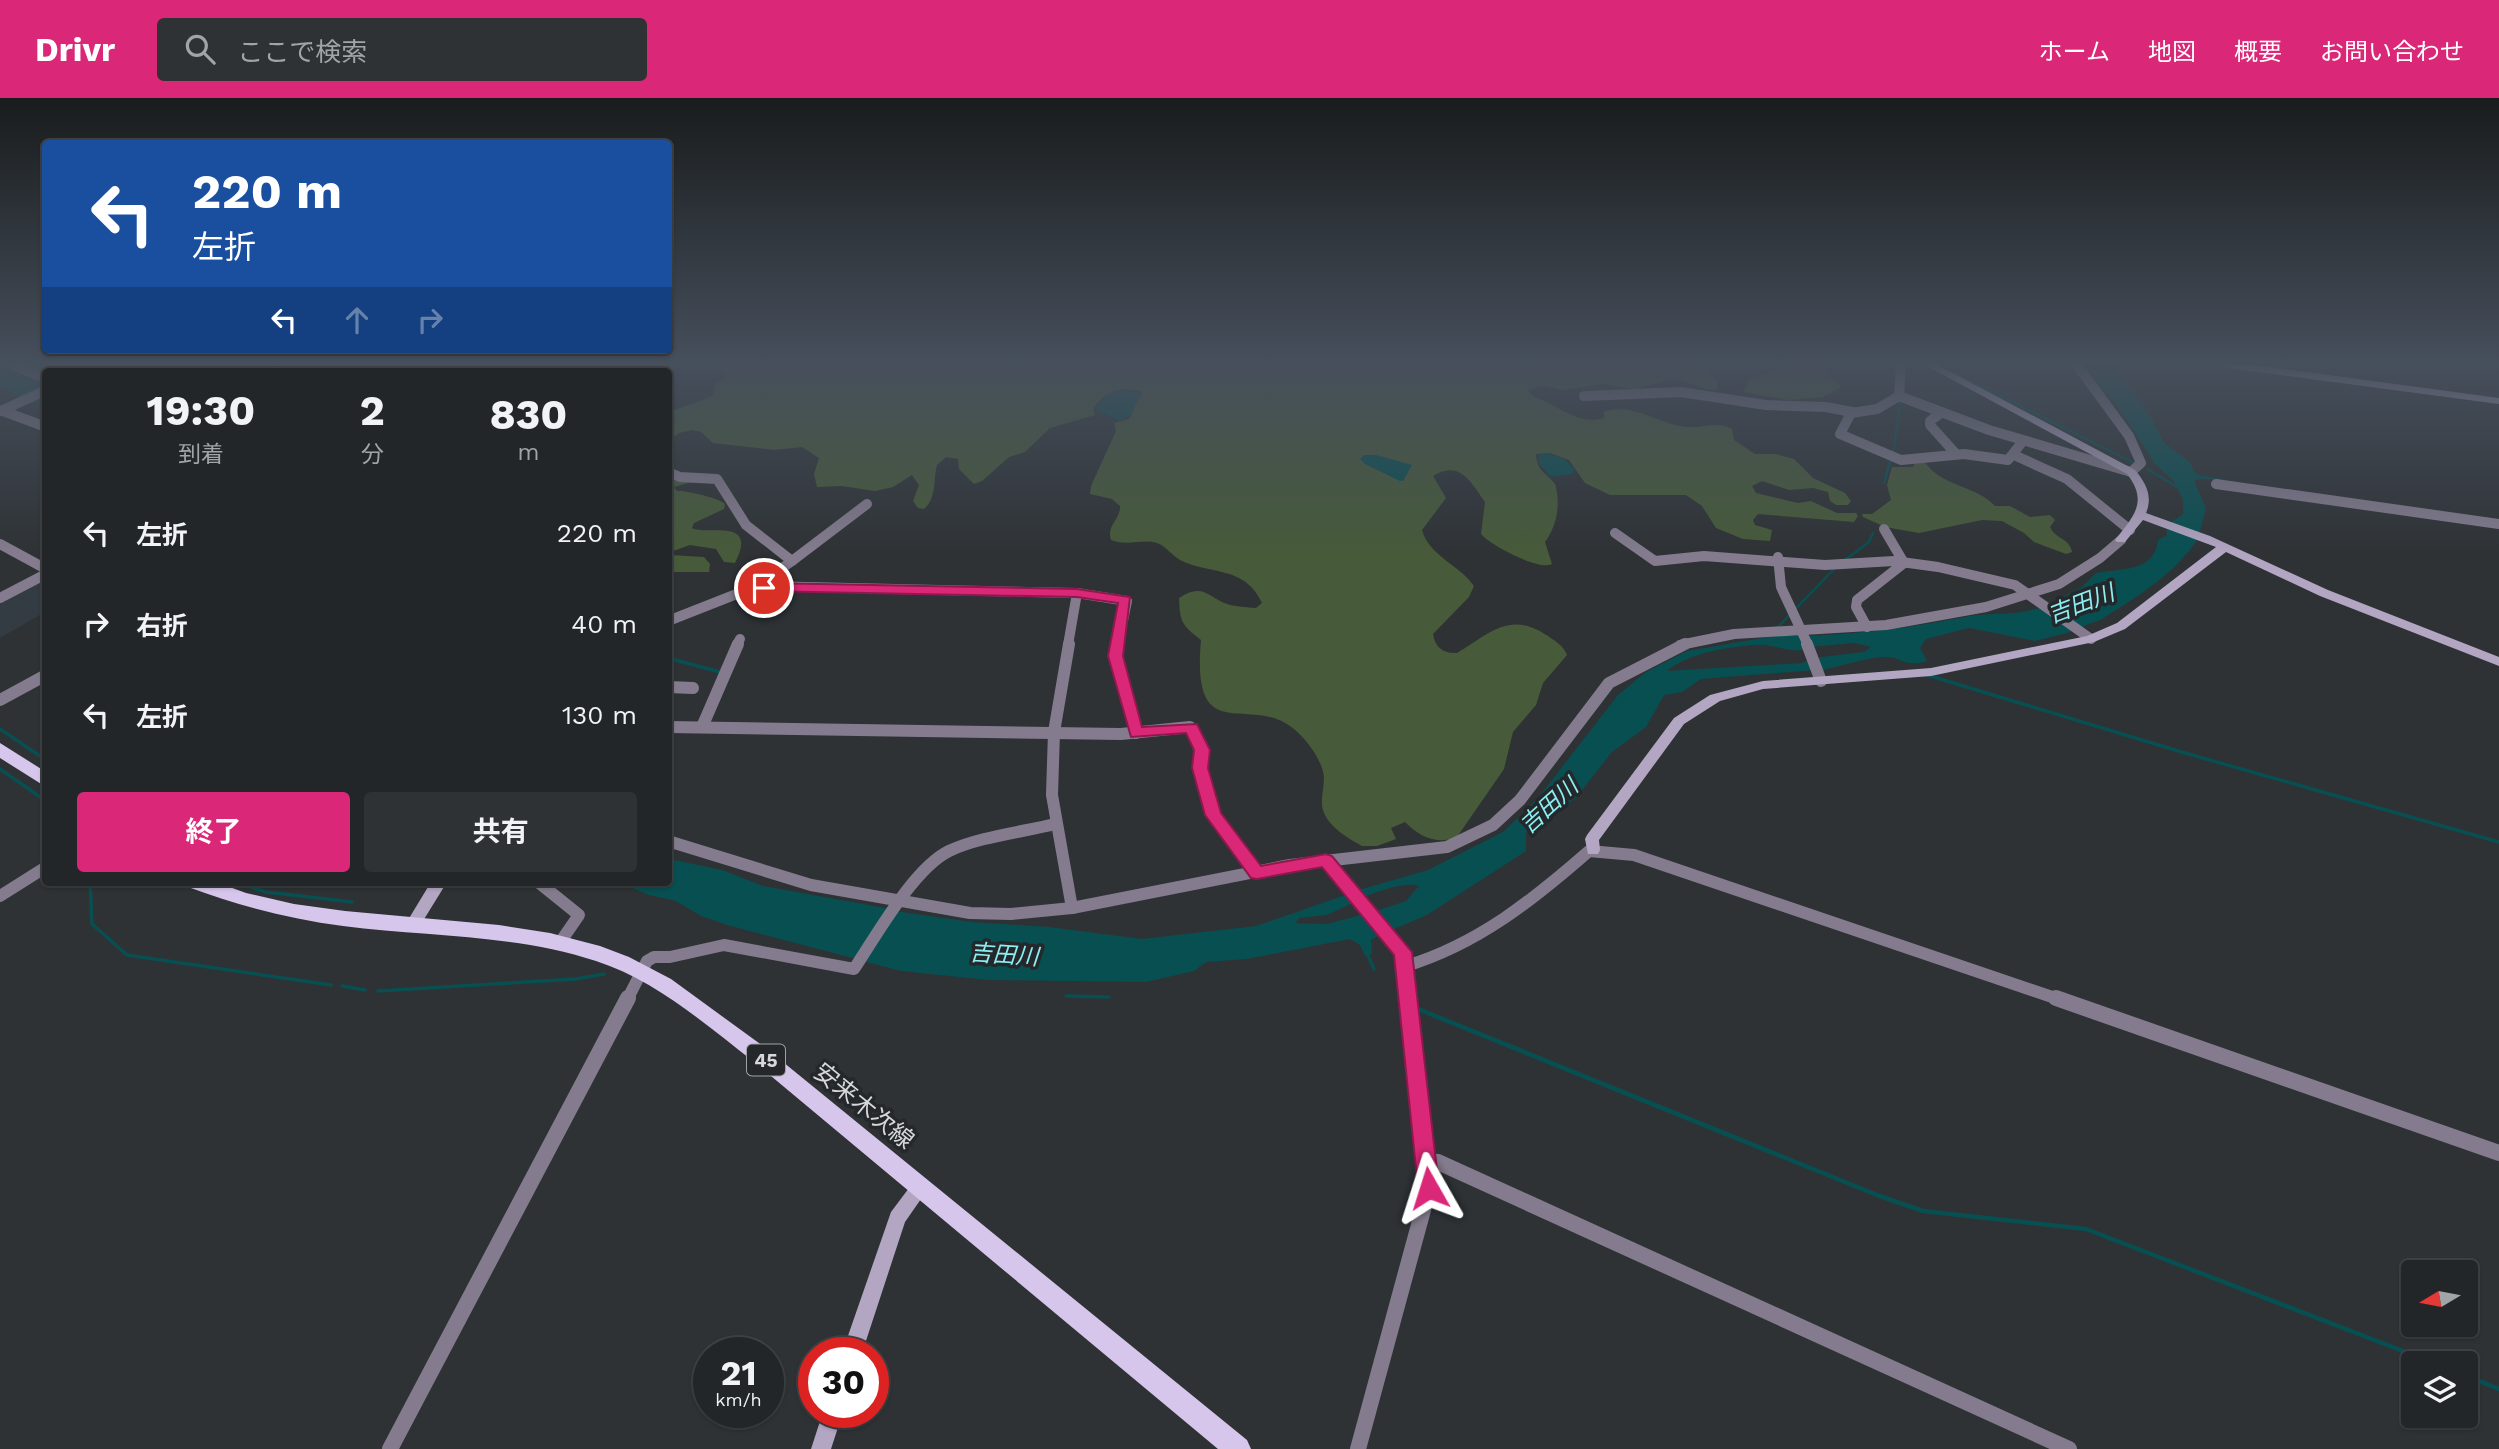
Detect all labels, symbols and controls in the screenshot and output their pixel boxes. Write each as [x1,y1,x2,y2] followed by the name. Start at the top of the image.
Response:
[157,18,647,81] search box
[35,30,115,69] text: Drivr
[181,30,219,68] icon: search
[237,37,367,67] text: ここで検索
[2039,38,2110,66] text: ホーム
[2148,38,2196,66] text: 地図
[2234,38,2282,66] text: 概要
[2320,38,2464,66] text: お問い合わせ
[192,162,342,220] text: 220 m
[77,168,168,259] icon: left
[192,228,256,266] text: 左折
[265,301,303,339] icon: left
[338,301,376,339] icon: ahead
[411,301,449,339] icon: right
[147,386,255,435] text: 19:30
[360,386,385,435] text: 2
[489,390,567,439] text: 830
[517,439,539,466] text: m
[178,441,224,468] text: 到着
[361,441,384,468] text: 分
[77,514,115,552] icon: left
[557,518,637,548] text: 220 m
[136,520,188,550] text: 左折
[734,558,794,618] pin
[745,569,783,607] icon: arrive
[2044,578,2121,629] water label: 吉田川
[77,605,115,643] icon: right
[571,609,637,639] text: 40 m
[136,611,188,641] text: 右折
[77,696,115,734] icon: left
[562,700,637,730] text: 130 m
[136,702,188,732] text: 左折
[1514,771,1586,839] water label: 吉田川
[77,792,350,872] button: 終了
[364,792,637,872] button: 共有
[969,939,1042,971] water label: 吉田川
[747,1044,785,1076] road number: 45
[809,1057,919,1155] street label: 安来木次線
[1392,1151,1466,1225] position arrow
[2401,1260,2478,1337] north arrow
[2401,1260,2478,1428] map controls
[798,1337,889,1428] speed limit sign: 30
[2401,1351,2478,1428] button: layers
[721,1352,756,1394] text: 21
[715,1389,762,1410] text: km/h

